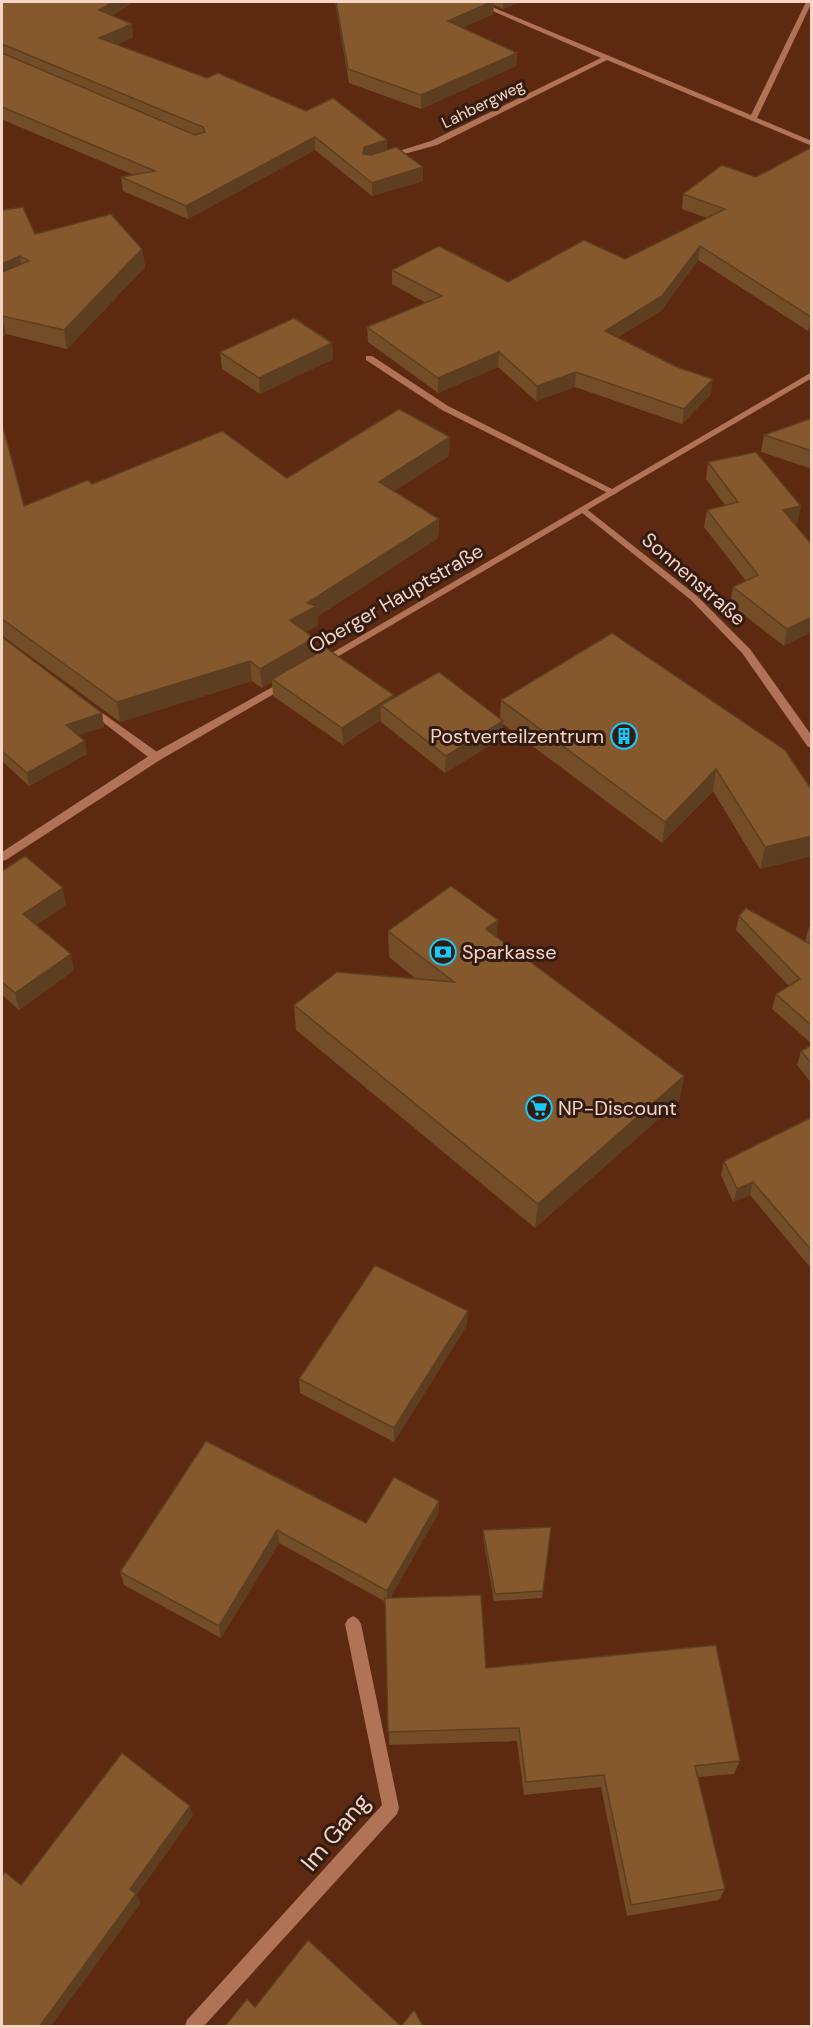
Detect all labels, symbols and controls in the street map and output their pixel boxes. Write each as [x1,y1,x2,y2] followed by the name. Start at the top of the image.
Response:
[438,75,528,133] street label: Lahbergweg
[637,527,751,631] street label: Sonnenstraße
[304,537,488,659] street label: Oberger Hauptstraße
[609,721,639,751] building icon: Postverteilzentrum
[430,723,604,749] place label: Postverteilzentrum
[428,937,458,967] bank icon: Sparkasse
[462,939,557,965] place label: Sparkasse
[524,1093,554,1123] supermarket icon: NP-Discount
[558,1095,677,1121] place label: NP-Discount
[294,1787,376,1877] street label: Im Gang

